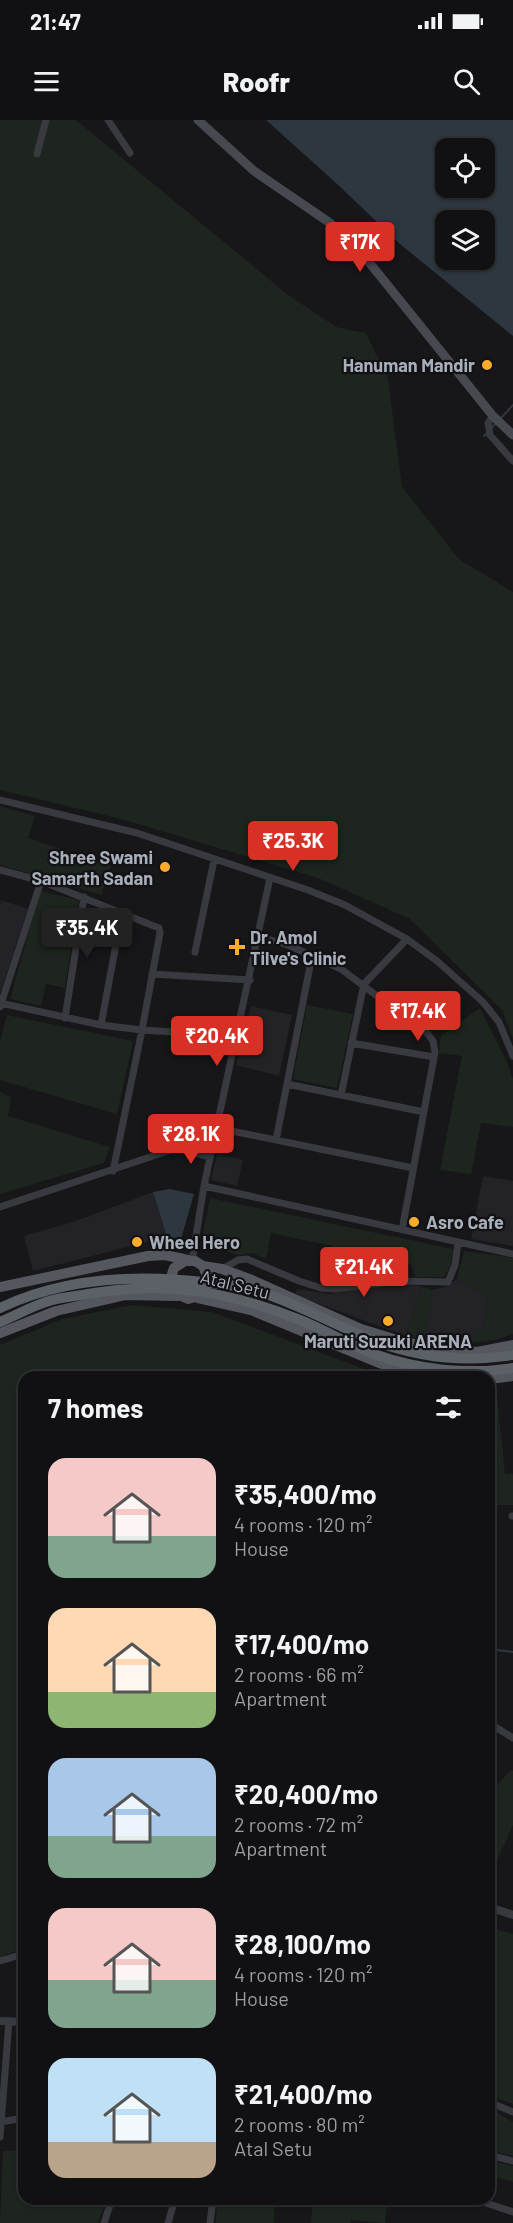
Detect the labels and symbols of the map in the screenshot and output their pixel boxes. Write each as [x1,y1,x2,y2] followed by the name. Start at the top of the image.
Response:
[324,222,396,273] pin: ₹17K
[343,354,475,376] place label: Hanuman Mandir
[480,358,494,372] marker: Hanuman Mandir
[244,821,342,872] pin: ₹25.3K
[31,846,153,889] place label: Shree Swami Samarth Sadan
[158,860,172,874] marker: Shree Swami Samarth Sadan
[38,908,136,959] pin: ₹35.4K
[250,926,347,969] place label: Dr. Amol Tilve's Clinic
[228,938,246,956] marker: Dr. Amol Tilve's Clinic
[369,991,467,1042] pin: ₹17.4K
[168,1016,266,1067] pin: ₹20.4K
[142,1114,240,1165] pin: ₹28.1K
[426,1211,504,1233] place label: Asro Cafe
[407,1215,421,1229] marker: Asro Cafe
[149,1231,240,1253] place label: Wheel Hero
[130,1235,144,1249] marker: Wheel Hero
[315,1247,413,1298] pin: ₹21.4K
[198,1265,272,1303] street label: Atal Setu
[381,1314,395,1328] marker: Maruti Suzuki ARENA
[304,1330,472,1352] place label: Maruti Suzuki ARENA

